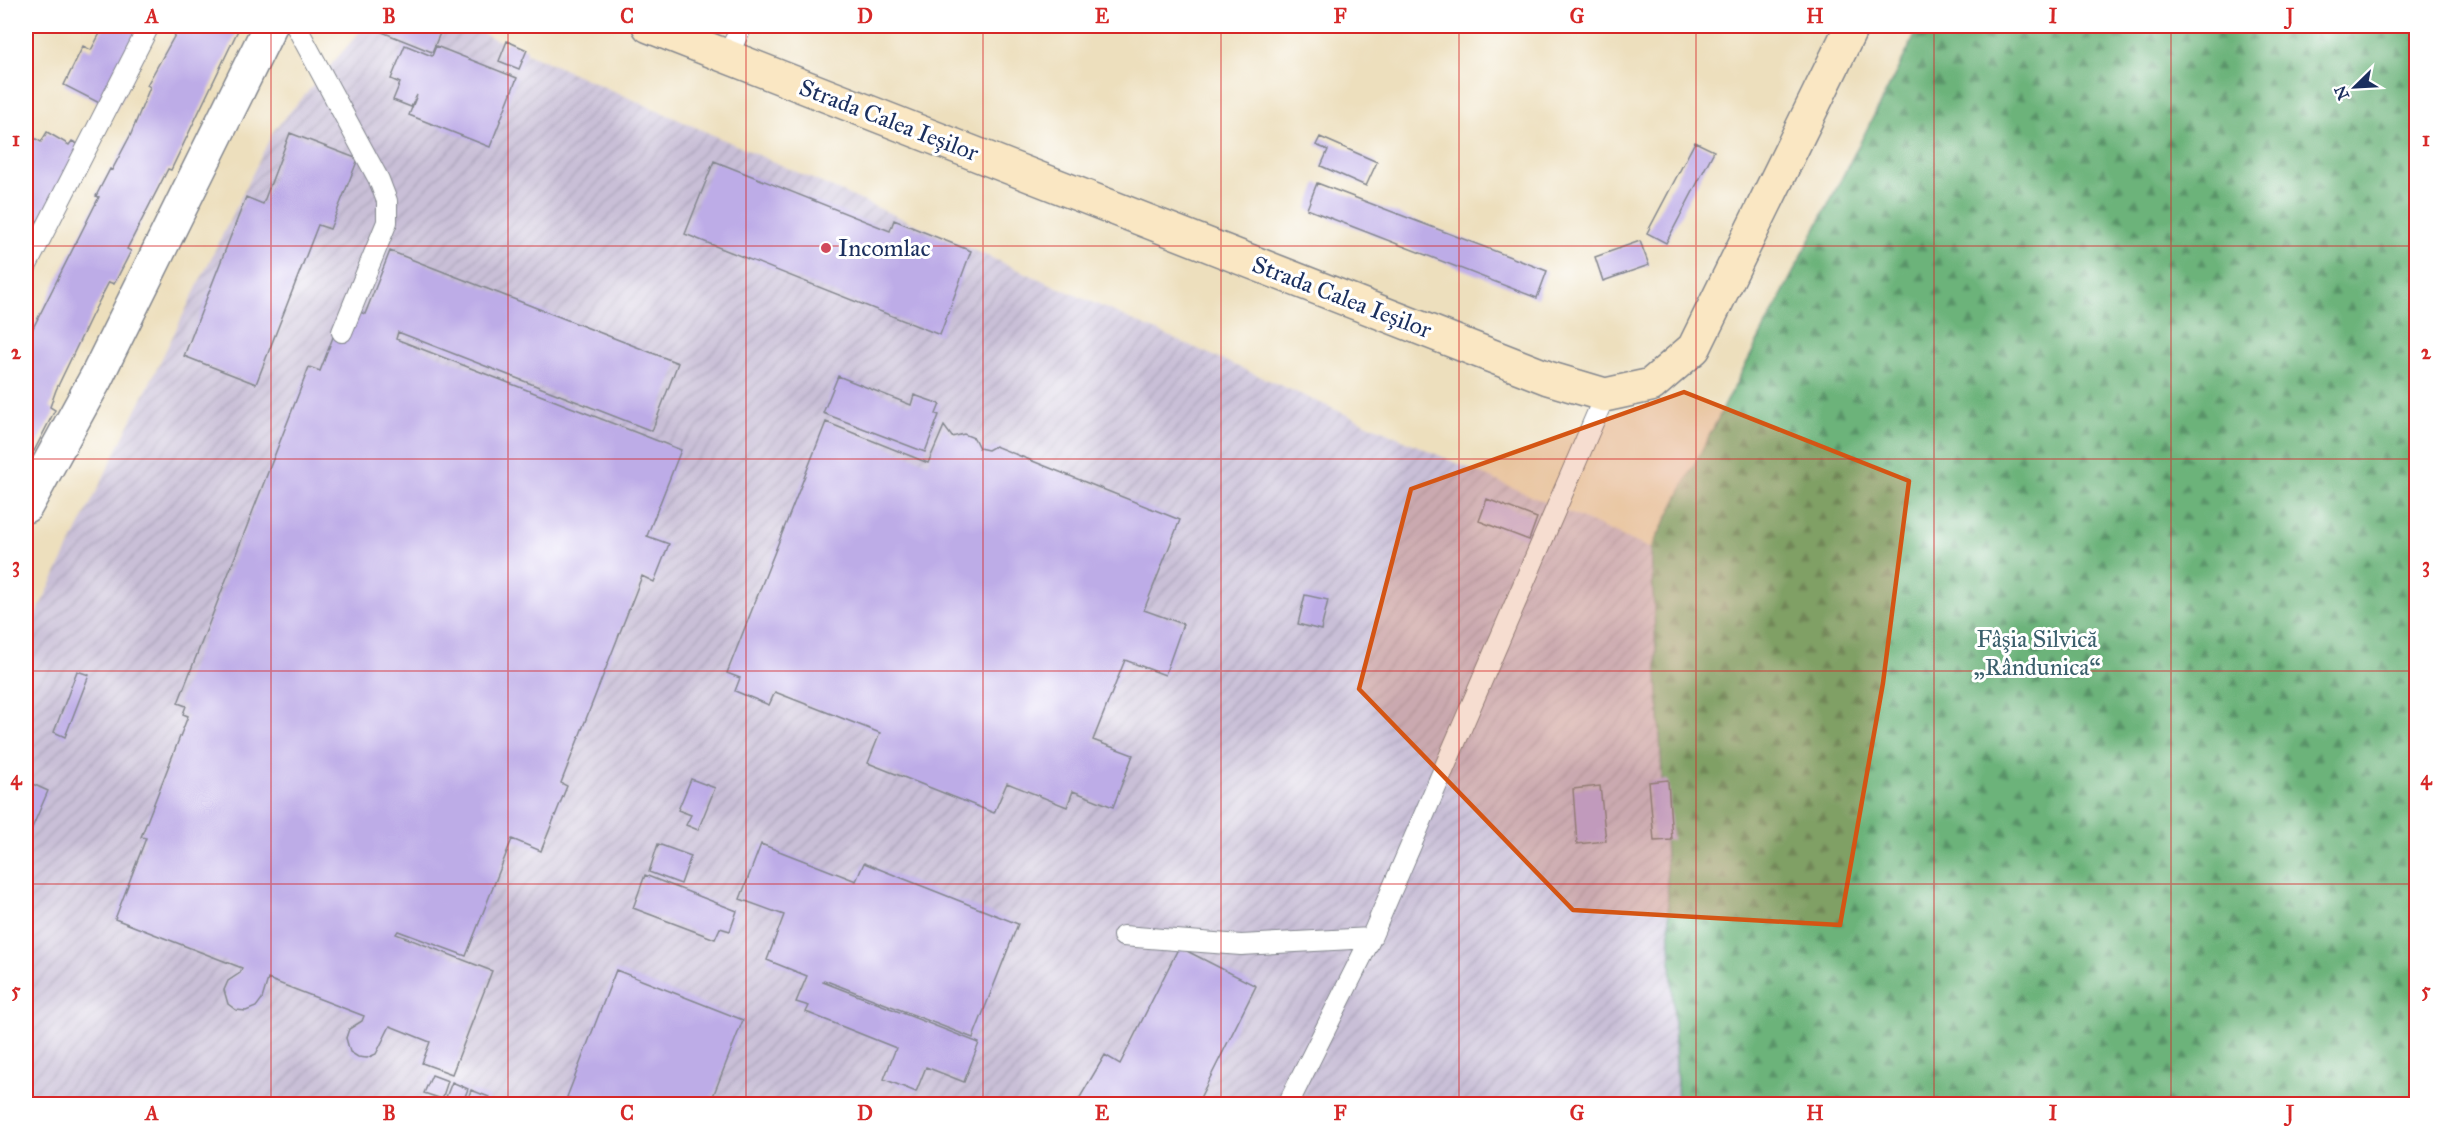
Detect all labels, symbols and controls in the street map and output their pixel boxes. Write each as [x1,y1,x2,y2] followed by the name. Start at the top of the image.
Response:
[143,4,159,28] text: A
[382,4,396,28] text: B
[620,4,634,28] text: C
[857,4,873,28] text: D
[1095,4,1110,28] text: E
[1333,4,1347,28] text: F
[1570,4,1585,28] text: G
[1806,4,1824,28] text: H
[2049,4,2058,28] text: I
[2283,4,2295,30] text: J
[2325,57,2385,117] north arrow
[795,72,983,168] street label: Strada Calea Ieșilor
[2330,82,2353,103] text: N
[12,127,20,151] text: 1
[2422,127,2430,151] text: 1
[838,233,931,263] place label: Incomlac
[819,241,833,255] marker: Incomlac
[1248,249,1436,345] street label: Strada Calea Ieșilor
[11,340,22,364] text: 2
[2421,340,2432,364] text: 2
[12,553,20,578] text: 3
[2422,553,2430,578] text: 3
[1973,624,2101,682] park label: Fâşia Silvică „Rândunica“
[10,766,22,791] text: 4
[2420,766,2432,791] text: 4
[11,978,21,1002] text: 5
[2421,978,2431,1002] text: 5
[143,1101,159,1125] text: A
[382,1101,396,1125] text: B
[620,1101,634,1125] text: C
[857,1101,873,1125] text: D
[1095,1101,1110,1125] text: E
[1333,1101,1347,1125] text: F
[1570,1101,1585,1125] text: G
[1806,1101,1824,1125] text: H
[2049,1101,2058,1125] text: I
[2283,1101,2295,1127] text: J

